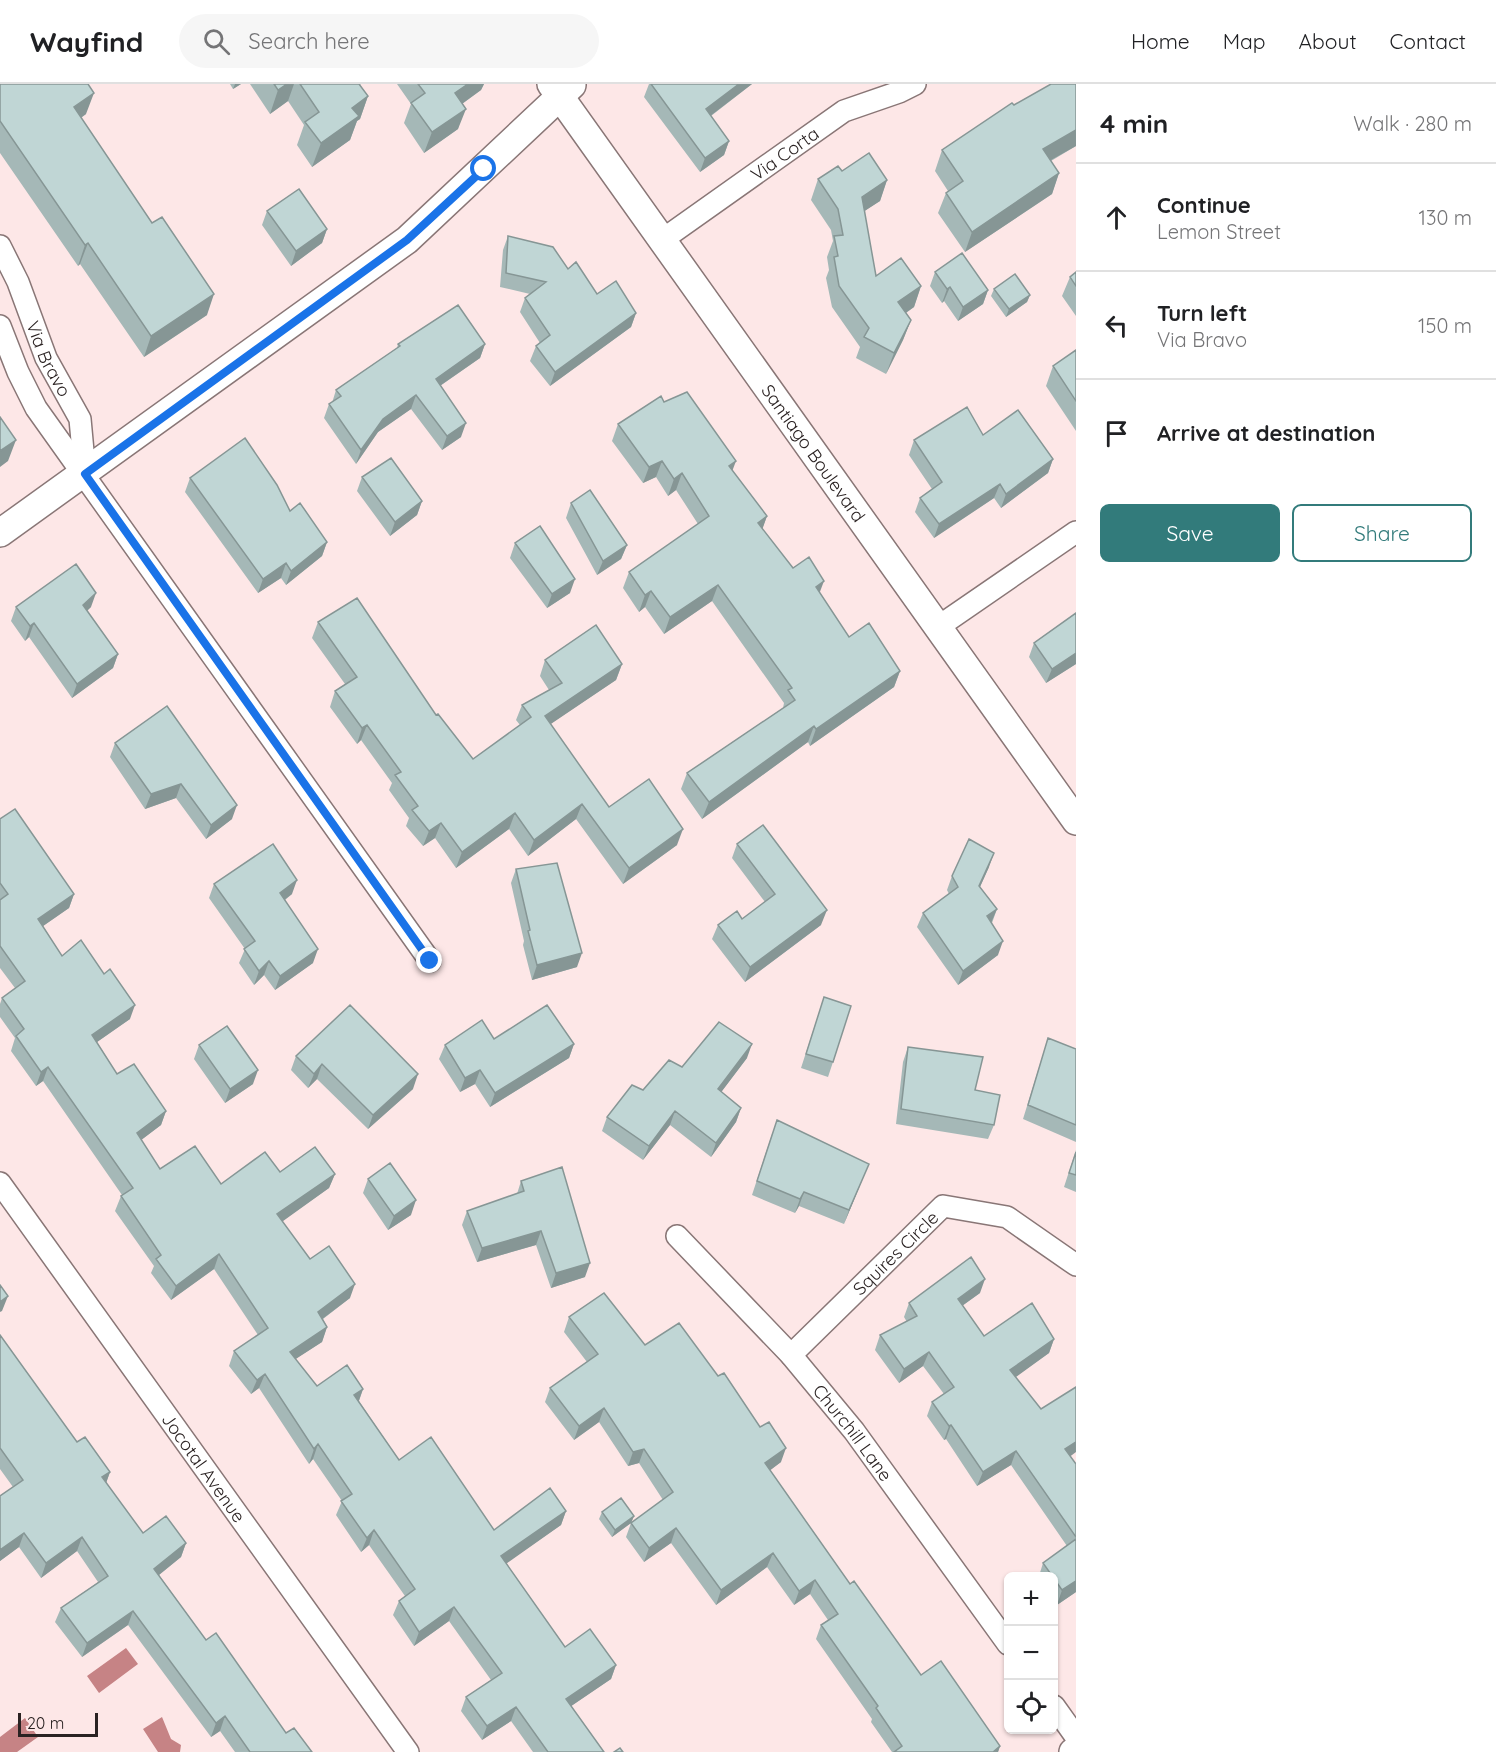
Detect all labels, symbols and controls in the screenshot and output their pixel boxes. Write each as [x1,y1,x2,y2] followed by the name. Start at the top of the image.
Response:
[179,14,599,68] search box
[30,24,143,59] text: Wayfind
[200,25,233,58] icon: search
[248,27,370,55] text: Search here
[1131,28,1190,54] text: Home
[1223,28,1266,54] text: Map
[1299,28,1357,54] text: About
[1390,28,1466,54] text: Contact
[1100,107,1168,140] text: 4 min
[1353,111,1472,136] text: Walk · 280 m
[746,121,823,185] street label: Via Corta
[470,155,496,181] route start
[1157,191,1251,219] text: Continue
[1100,201,1133,234] icon: ahead
[1419,205,1472,230] text: 130 m
[1157,219,1281,244] text: Lemon Street
[1157,299,1247,327] text: Turn left
[1100,309,1133,342] icon: left
[1418,313,1472,338] text: 150 m
[22,318,77,401] street label: Via Bravo
[1157,327,1247,352] text: Via Bravo
[757,380,871,526] street label: Santiago Boulevard
[1100,417,1133,450] icon: arrive
[1157,419,1375,447] text: Arrive at destination
[1100,504,1280,562] button: Save
[1292,504,1472,562] button: Share
[416,947,442,973] route end
[848,1206,943,1300] street label: Squires Circle
[808,1379,898,1485] street label: Churchill Lane
[157,1408,251,1527] street label: Jocotal Avenue
[1004,1572,1058,1734] map controls
[1004,1572,1058,1626] button: +
[1004,1626,1058,1680] button: −
[1004,1680,1058,1734] button: locate
[18,1710,98,1738] scale bar
[27,1713,64,1733] text: 20 m

